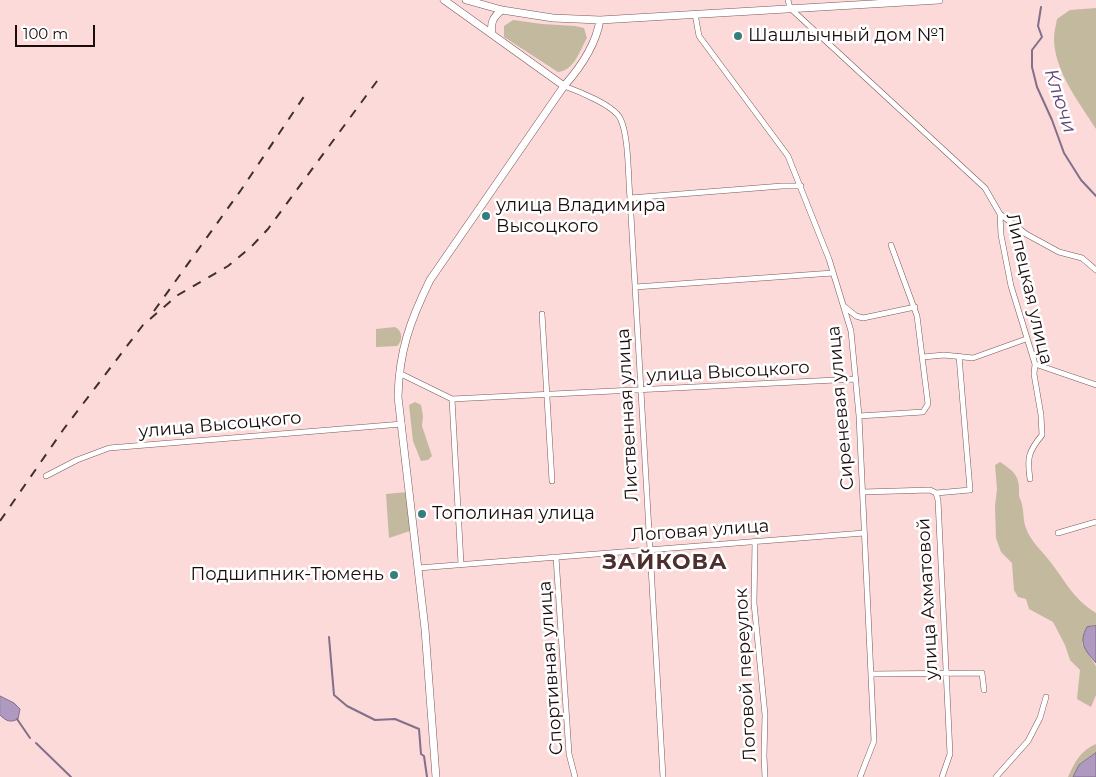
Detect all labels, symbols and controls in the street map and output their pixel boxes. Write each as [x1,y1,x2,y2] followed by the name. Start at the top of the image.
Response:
[18,15,98,47] scale bar
[23,24,68,43] text: 100 m
[748,25,945,47] place label: Шашлычный дом №1
[732,30,744,42] marker: Шашлычный дом №1
[1039,66,1081,136] water label: Ключи
[496,195,666,238] place label: улица Владимира Высоцкого
[480,210,492,222] marker: улица Владимира Высоцкого
[1001,211,1057,367] street label: Липецкая улица
[823,325,859,491] street label: Сиреневая улица
[613,328,643,502] street label: Лиственная улица
[646,357,810,387] street label: улица Высоцкого
[138,407,302,443] street label: улица Высоцкого
[432,503,595,525] place label: Тополиная улица
[416,508,428,520] marker: Тополиная улица
[630,515,770,547] street label: Логовая улица
[913,517,943,681] street label: улица Ахматовой
[602,550,728,576] district label: ЗАЙКОВА
[190,564,384,586] place label: Подшипник-Тюмень
[388,569,400,581] marker: Подшипник-Тюмень
[534,580,568,756] street label: Спортивная улица
[731,588,761,762] street label: Логовой переулок

